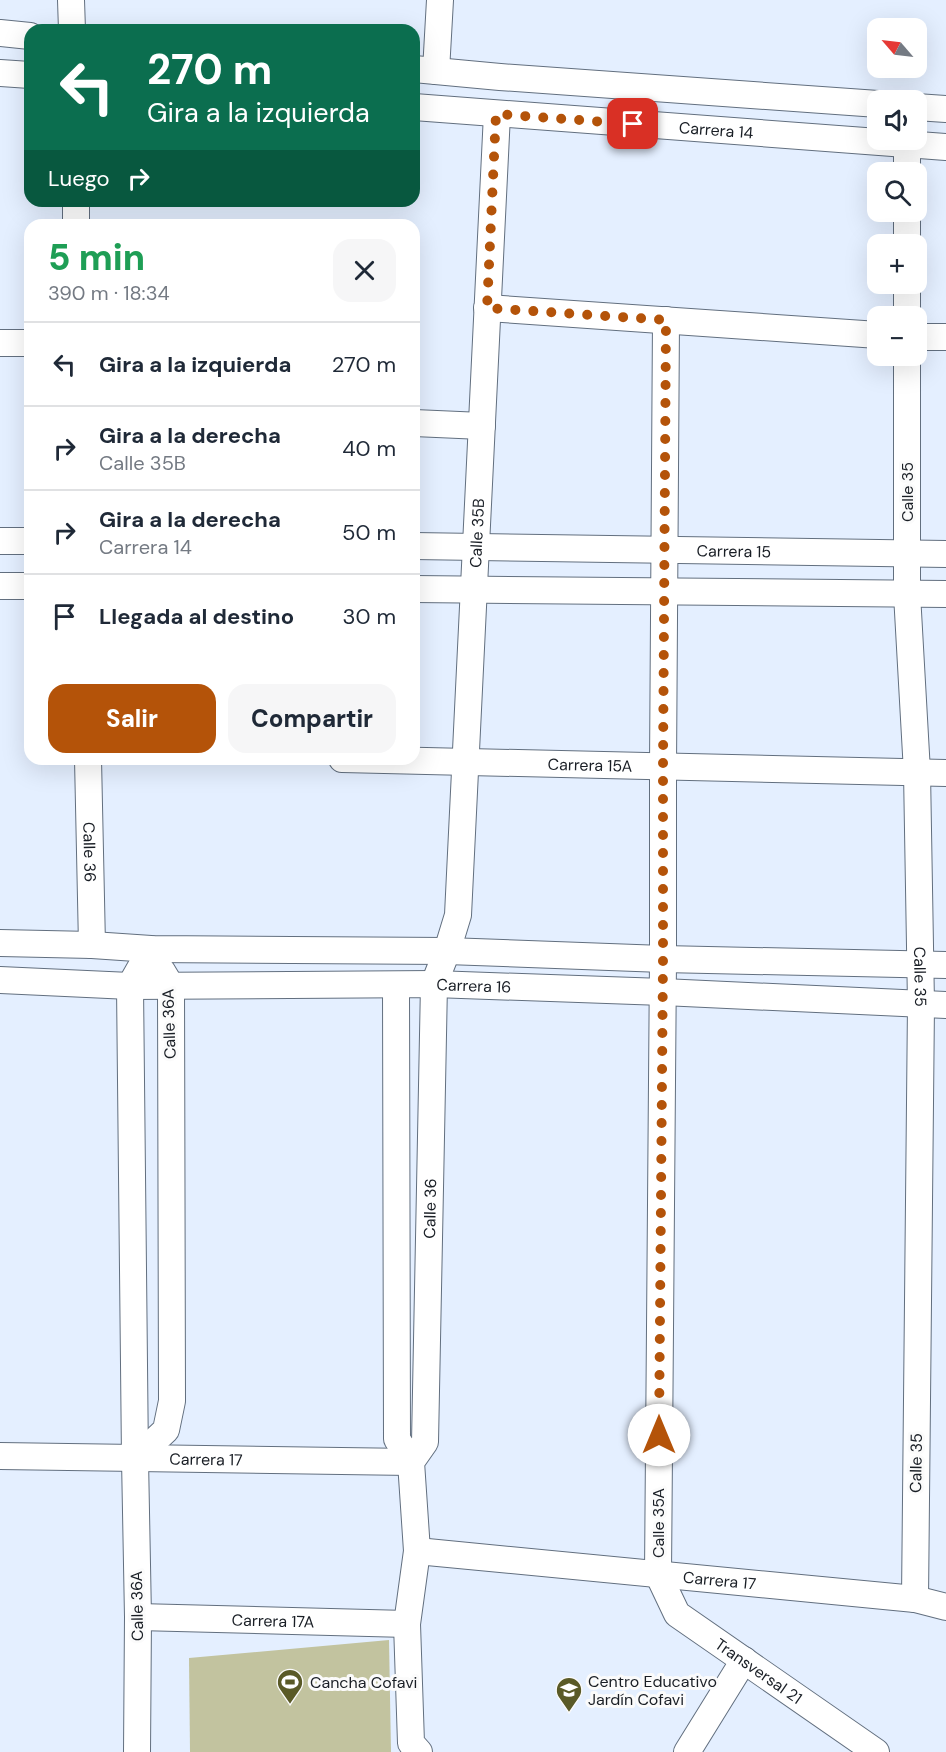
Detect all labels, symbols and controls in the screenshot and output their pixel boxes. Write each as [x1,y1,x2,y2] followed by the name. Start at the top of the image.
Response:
[867,18,927,78] north arrow
[867,18,927,366] map controls
[147,42,272,97] text: 270 m
[48,48,126,126] icon: left
[867,90,927,150] button: sound
[147,95,370,130] text: Gira a la izquierda
[607,98,658,149] pin
[616,107,649,140] icon: arrive
[678,116,754,143] street label: Carrera 14
[122,162,155,195] icon: right
[867,162,927,222] button: search
[48,164,110,193] text: Luego
[48,234,145,281] text: 5 min
[867,234,927,294] button: +
[333,239,396,302] button: close
[48,280,170,306] text: 390 m · 18:34
[867,306,927,366] button: −
[48,348,81,381] icon: left
[99,350,291,379] text: Gira a la izquierda
[332,350,396,379] text: 270 m
[99,421,281,450] text: Gira a la derecha
[48,432,81,465] icon: right
[342,434,396,463] text: 40 m
[99,450,186,476] text: Calle 35B
[897,462,918,522] street label: Calle 35
[464,498,489,568] street label: Calle 35B
[99,505,281,534] text: Gira a la derecha
[48,516,81,549] icon: right
[342,518,396,547] text: 50 m
[99,534,192,560] text: Carrera 14
[697,540,771,562] street label: Carrera 15
[48,600,81,633] icon: arrive
[99,602,294,631] text: Llegada al destino
[342,602,396,631] text: 30 m
[48,684,216,753] button: Salir
[228,684,396,753] button: Compartir
[547,753,633,776] street label: Carrera 15A
[79,822,101,882] street label: Calle 36
[910,947,932,1007] street label: Calle 35
[436,974,512,997] street label: Carrera 16
[157,988,181,1059] street label: Calle 36A
[418,1178,441,1239] street label: Calle 36
[627,1403,691,1467] position arrow
[905,1433,927,1493] street label: Calle 35
[169,1448,243,1470] street label: Carrera 17
[648,1488,669,1558] street label: Calle 35A
[682,1566,757,1594] street label: Carrera 17
[126,1570,148,1641] street label: Calle 36A
[231,1609,315,1632] street label: Carrera 17A
[711,1633,807,1708] street label: Transversal 21
[275,1667,305,1705] sports icon: Cancha Cofavi
[588,1671,717,1710] place label: Centro Educativo Jardín Cofavi
[310,1672,417,1693] place label: Cancha Cofavi
[554,1675,584,1713] school or university icon: Centro Educativo Jardín Cofavi

